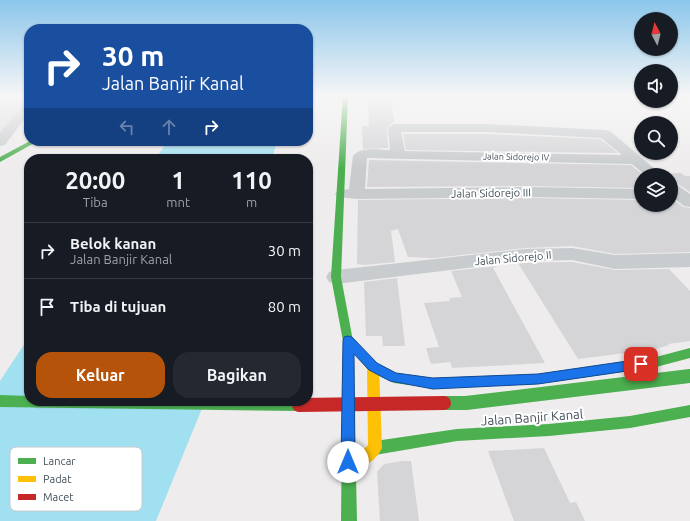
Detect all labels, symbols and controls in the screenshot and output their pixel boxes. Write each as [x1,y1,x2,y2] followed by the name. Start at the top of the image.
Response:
[634,12,678,56] north arrow
[634,12,678,212] map controls
[36,40,88,92] icon: right
[102,40,164,71] text: 30 m
[634,64,678,108] button: sound
[102,73,244,93] text: Jalan Banjir Kanal
[116,116,138,138] icon: left
[158,116,180,138] icon: ahead
[200,116,222,138] icon: right
[634,116,678,160] button: search
[483,151,550,163] street label: Jalan Sidorejo IV
[65,167,125,194] text: 20:00
[171,167,185,194] text: 1
[231,167,272,194] text: 110
[634,168,678,212] button: layers
[451,186,531,200] street label: Jalan Sidorejo III
[83,195,108,209] text: Tiba
[166,195,190,209] text: mnt
[246,195,257,209] text: m
[70,235,156,252] text: Belok kanan
[36,240,58,262] icon: right
[268,242,301,259] text: 30 m
[474,249,552,267] street label: Jalan Sidorejo II
[70,252,172,266] text: Jalan Banjir Kanal
[36,296,58,318] icon: arrive
[70,298,166,315] text: Tiba di tujuan
[268,298,301,315] text: 80 m
[624,347,658,381] pin
[36,352,165,398] button: Keluar
[173,352,301,398] button: Bagikan
[630,353,652,375] icon: arrive
[480,406,584,428] street label: Jalan Banjir Kanal
[327,441,369,483] position arrow
[10,447,142,511] legend
[43,455,76,467] text: Lancar
[43,473,72,485] text: Padat
[43,491,74,503] text: Macet

